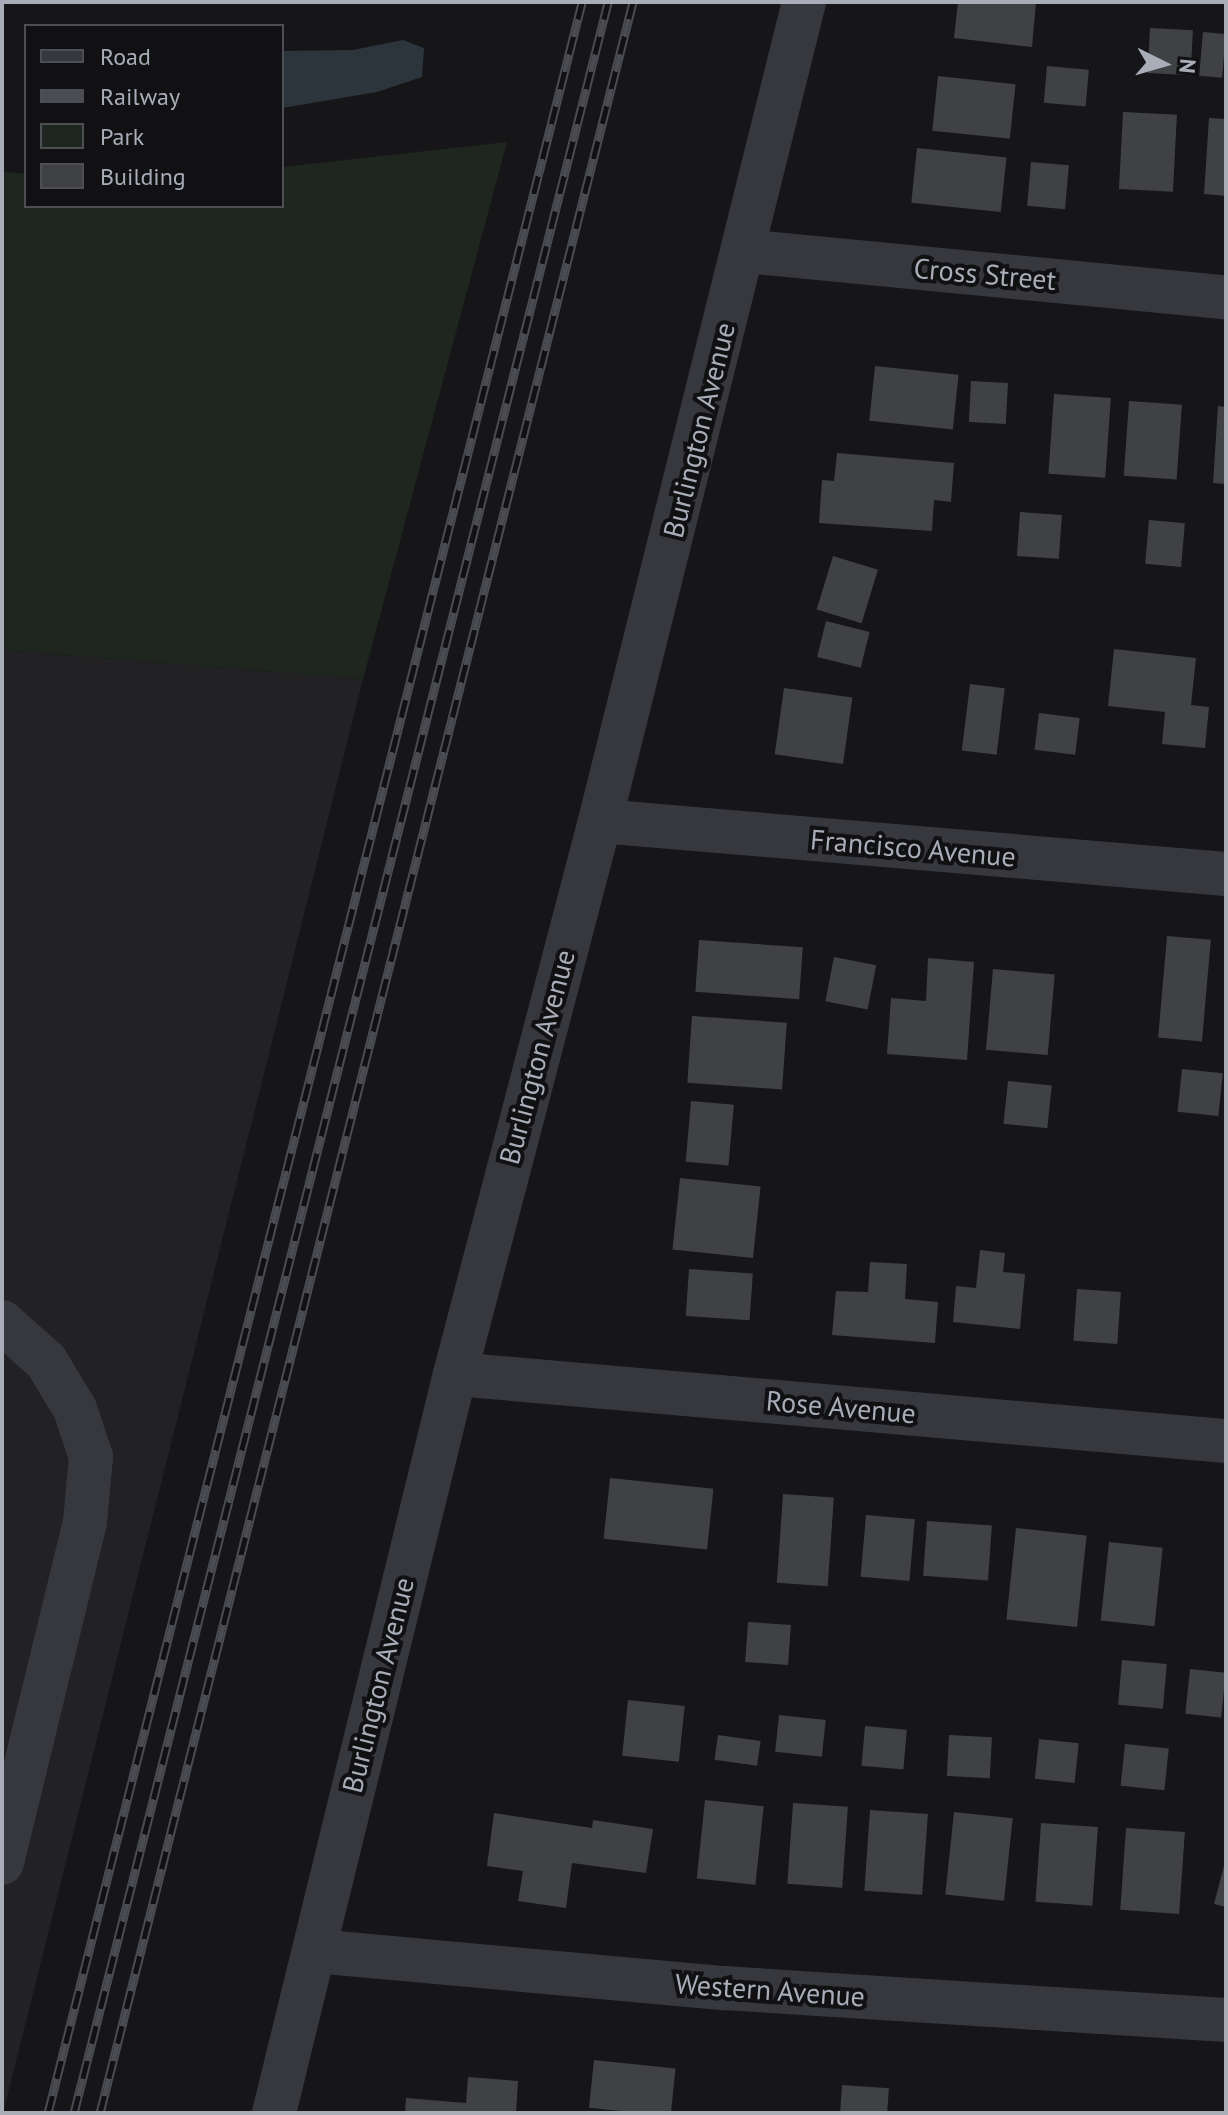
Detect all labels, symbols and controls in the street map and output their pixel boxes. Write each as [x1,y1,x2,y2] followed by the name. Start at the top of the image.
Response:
[24,24,284,208] legend
[1124,24,1204,104] north arrow
[100,41,151,72] text: Road
[1173,58,1202,75] text: N
[100,81,180,112] text: Railway
[100,121,144,152] text: Park
[100,161,186,192] text: Building
[913,251,1057,297] street label: Cross Street
[656,319,742,541] street label: Burlington Avenue
[808,822,1018,874] street label: Francisco Avenue
[492,946,582,1168] street label: Burlington Avenue
[764,1384,918,1430] street label: Rose Avenue
[335,1574,421,1796] street label: Burlington Avenue
[673,1967,867,2013] street label: Western Avenue

